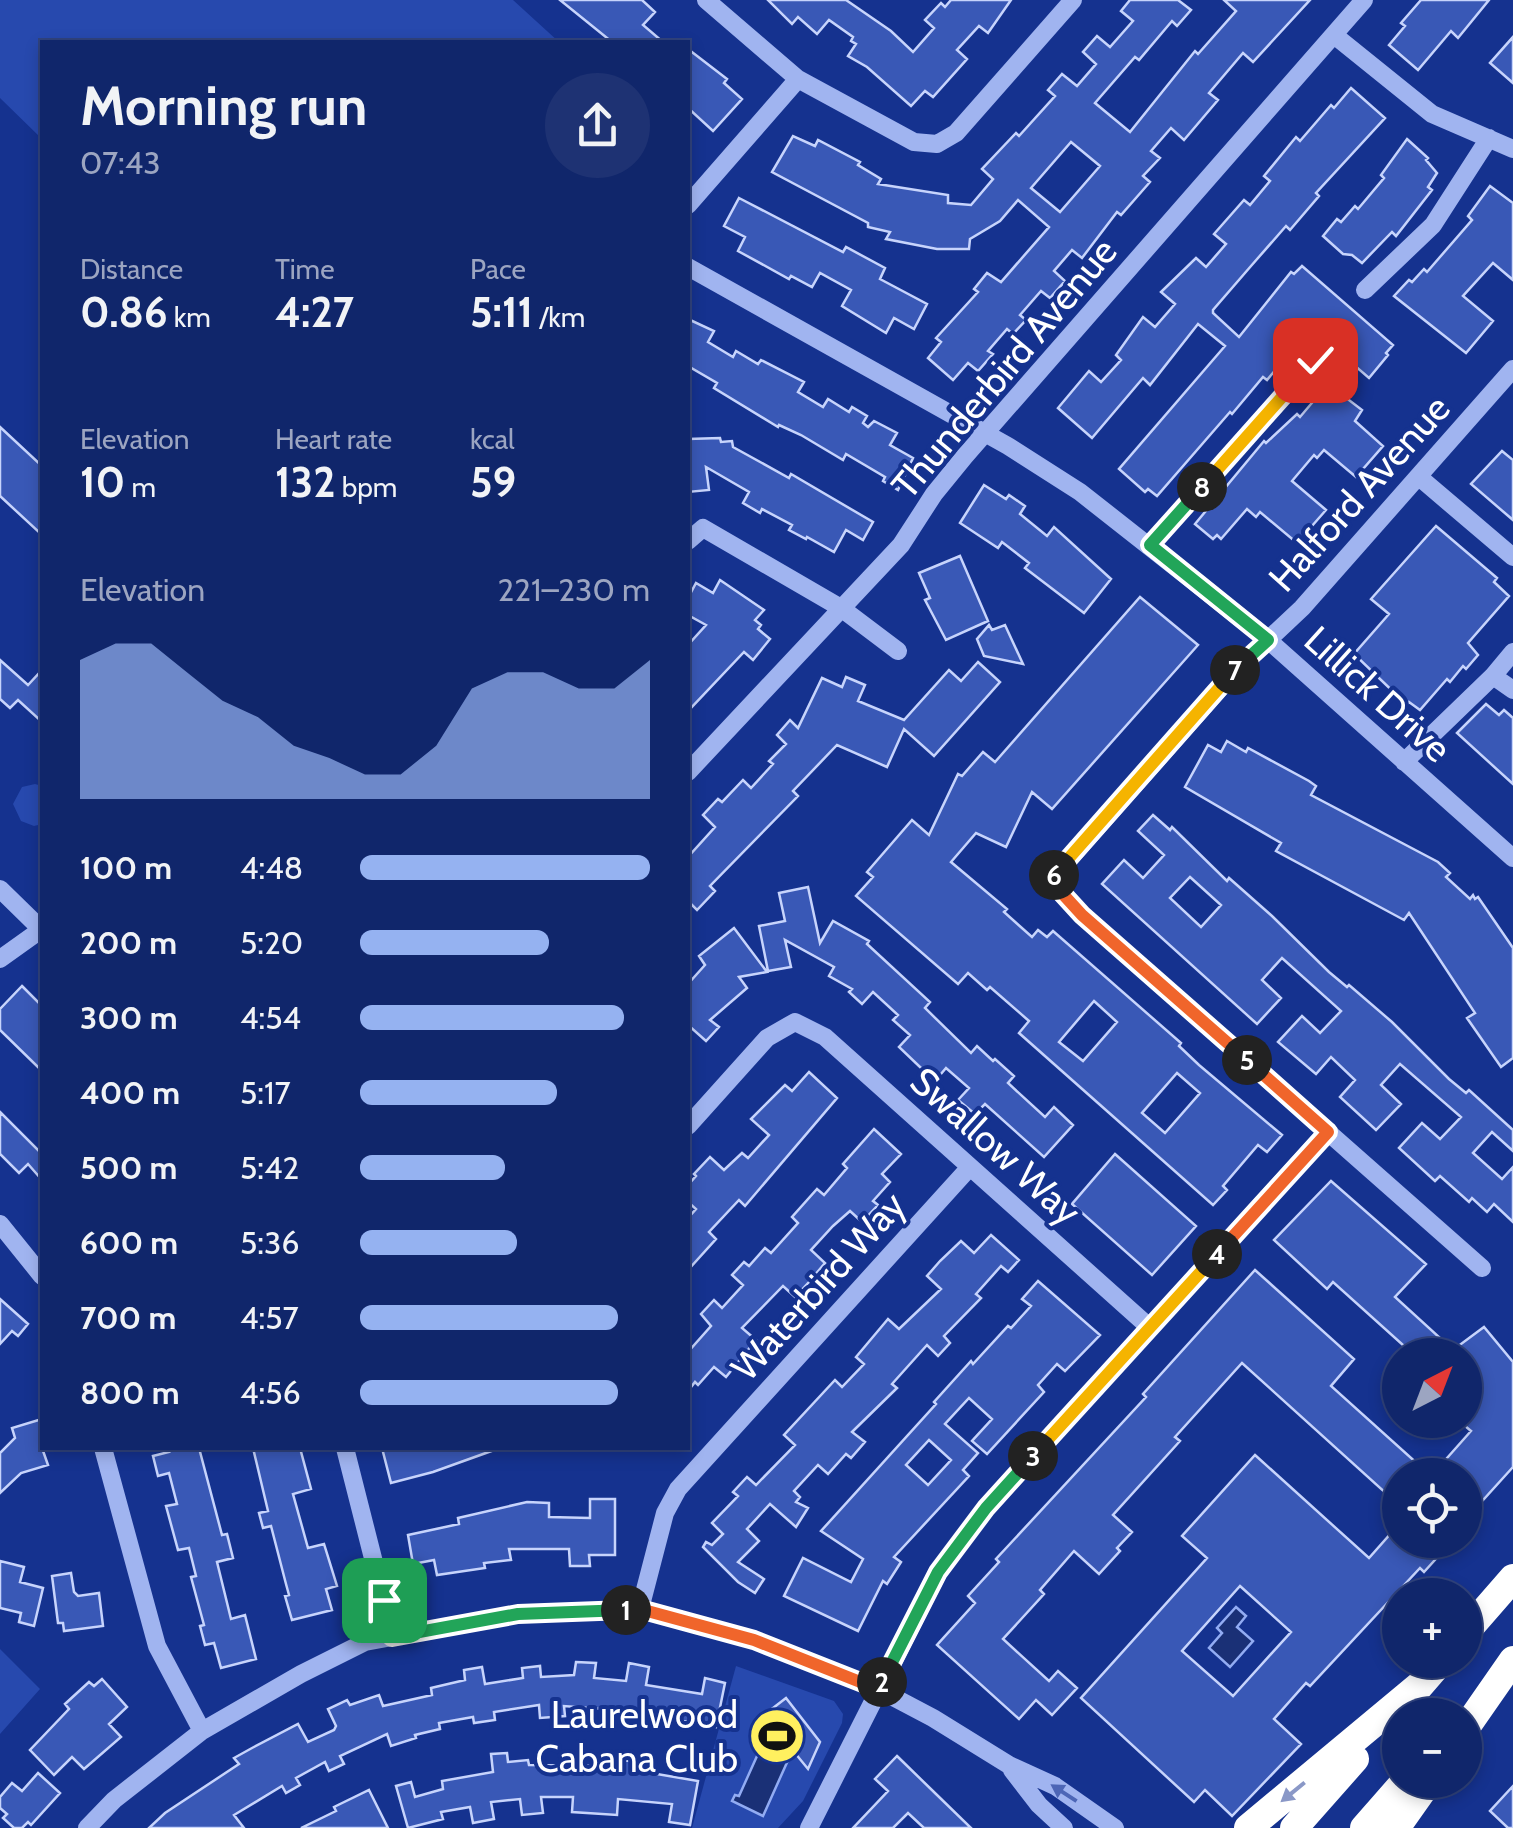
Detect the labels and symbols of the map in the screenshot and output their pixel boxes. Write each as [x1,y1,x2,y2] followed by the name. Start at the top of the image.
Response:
[881,228,1127,508] street label: Thunderbird Avenue
[1273,318,1358,403] pin
[1258,385,1460,601] street label: Halford Avenue
[1177,462,1227,512] pin: 8
[1295,616,1461,772] street label: Lillick Drive
[1210,645,1260,695] pin: 7
[1029,850,1079,900] pin: 6
[1222,1035,1272,1085] pin: 5
[901,1057,1091,1235] street label: Swallow Way
[721,1182,915,1390] street label: Waterbird Way
[1192,1229,1242,1279] pin: 4
[1382,1338,1482,1438] north arrow
[1008,1431,1058,1481] pin: 3
[342,1558,427,1643] pin
[601,1585,651,1635] pin: 1
[857,1657,907,1707] pin: 2
[536,1691,738,1782] place label: Laurelwood Cabana Club
[747,1706,807,1766] sports icon: Laurelwood Cabana Club
[1280,1781,1306,1802] one-way arrow
[1050,1785,1077,1803] one-way arrow

